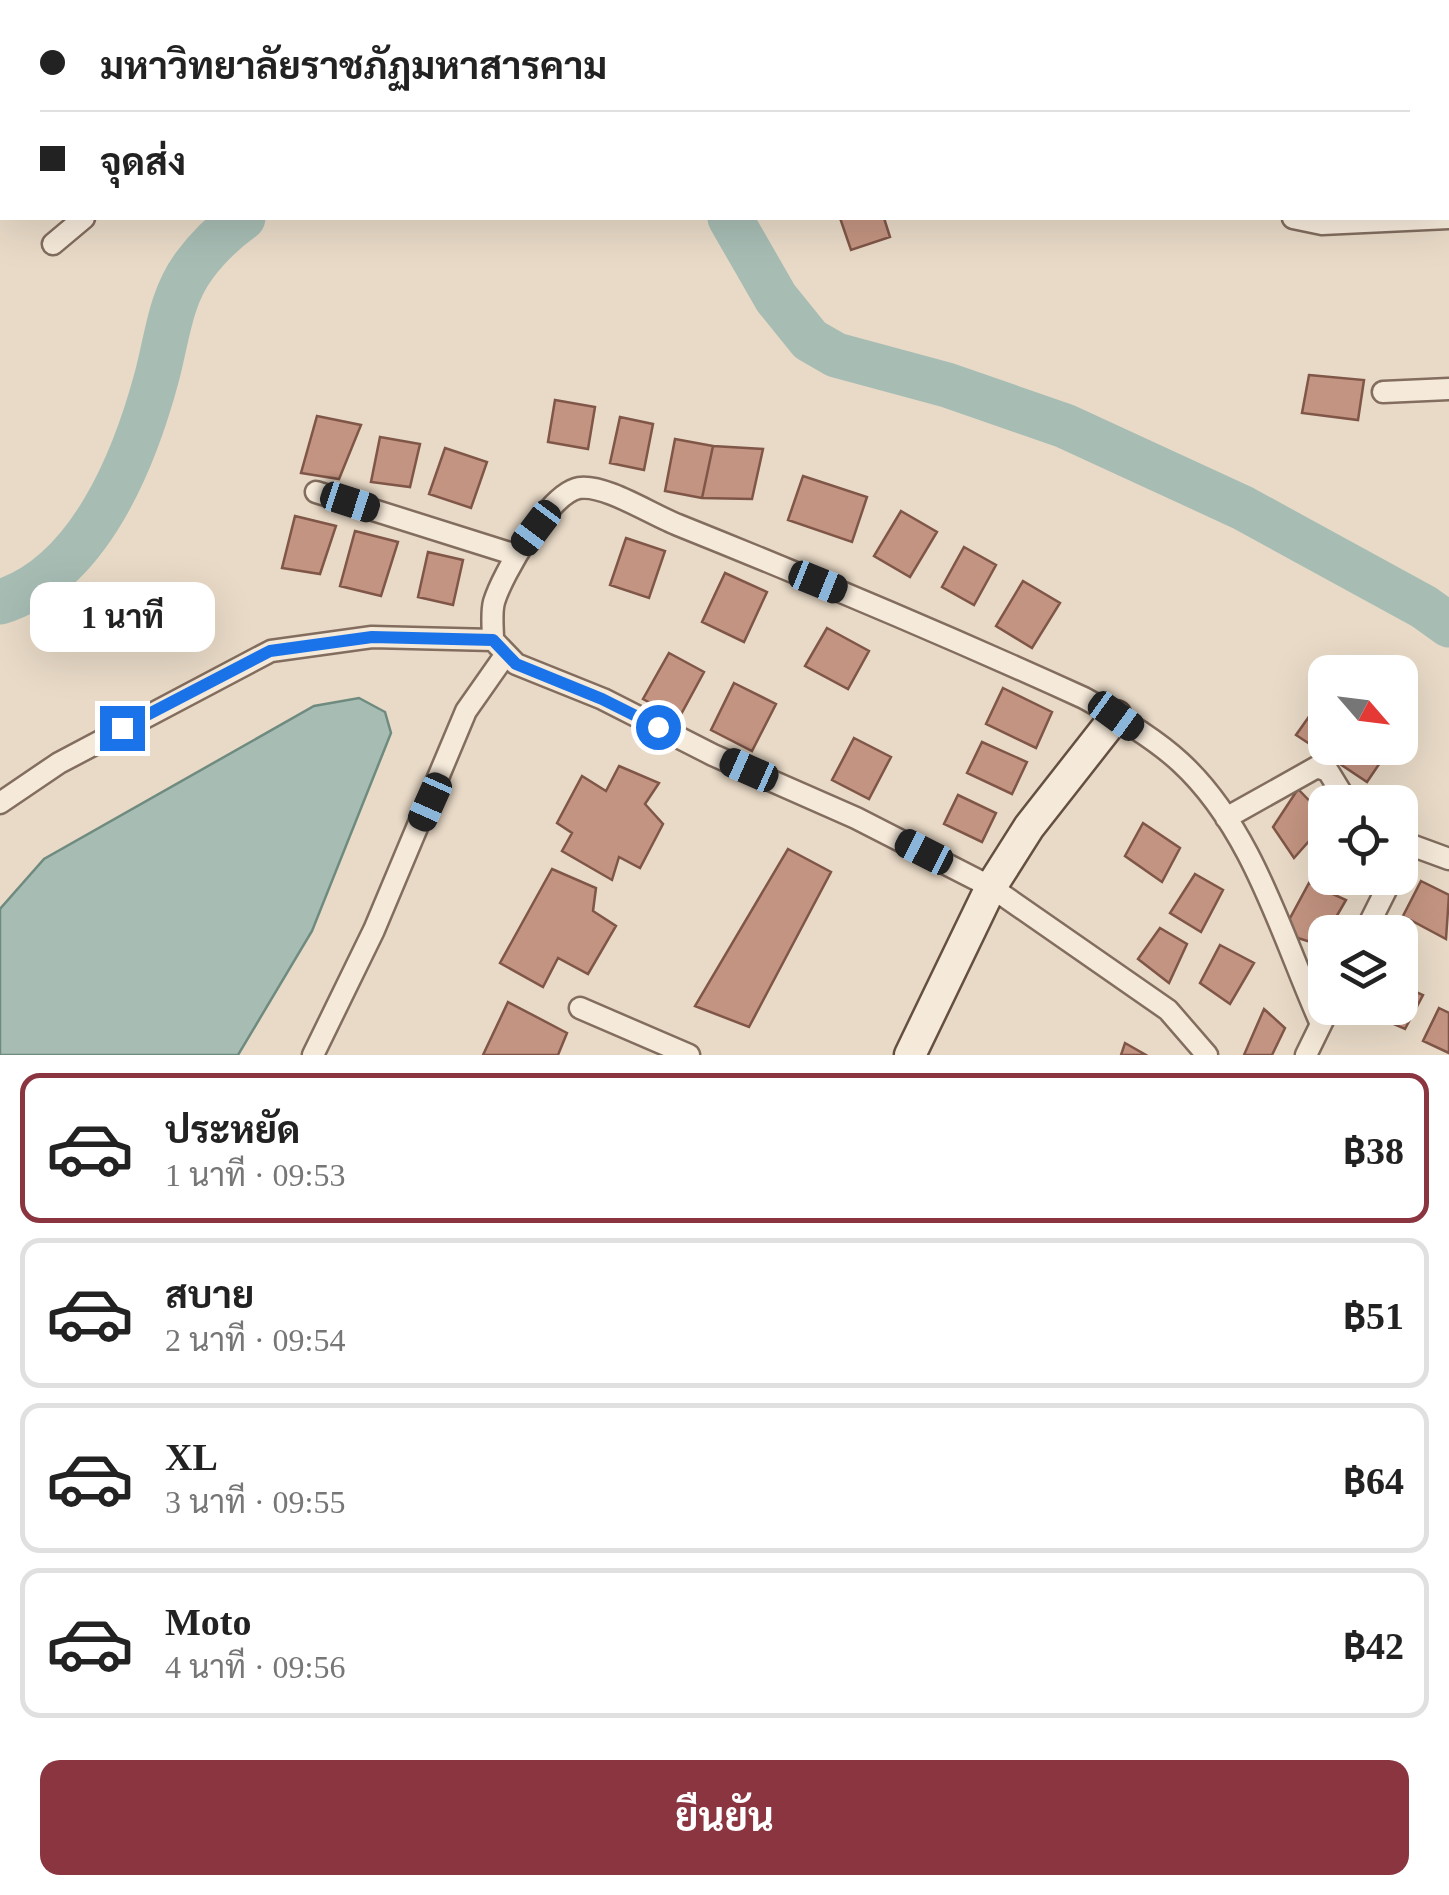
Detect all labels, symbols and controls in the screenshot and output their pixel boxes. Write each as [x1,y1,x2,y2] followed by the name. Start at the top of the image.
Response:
[100,45,607,87] text: มหาวิทยาลัยราชภัฏมหาสารคาม
[100,141,186,183] text: จุดส่ง
[317,478,383,526] car
[506,495,566,561] car
[785,557,851,607] car
[29,583,214,653] callout: 1 นาที
[81,599,164,635] text: 1 นาที
[1308,655,1418,765] north arrow
[1308,655,1418,1025] map controls
[1083,686,1149,746] car
[636,705,681,750] route start
[100,706,145,751] route end
[715,744,783,796] car
[404,768,456,836] car
[1308,785,1418,895] button: locate
[890,825,958,879] car
[1308,915,1418,1025] button: layers
[45,1103,135,1193] icon: car
[165,1109,300,1151] text: ประหยัด
[1343,1130,1404,1172] text: ฿38
[165,1157,345,1193] text: 1 นาที · 09:53
[45,1268,135,1358] icon: car
[165,1274,254,1316] text: สบาย
[1343,1295,1404,1337] text: ฿51
[165,1322,345,1358] text: 2 นาที · 09:54
[45,1433,135,1523] icon: car
[165,1436,218,1478] text: XL
[1343,1460,1404,1502] text: ฿64
[165,1484,345,1520] text: 3 นาที · 09:55
[45,1598,135,1688] icon: car
[165,1601,252,1643] text: Moto
[1343,1625,1404,1667] text: ฿42
[165,1649,345,1685] text: 4 นาที · 09:56
[40,1760,1409,1875] button: ยืนยัน

